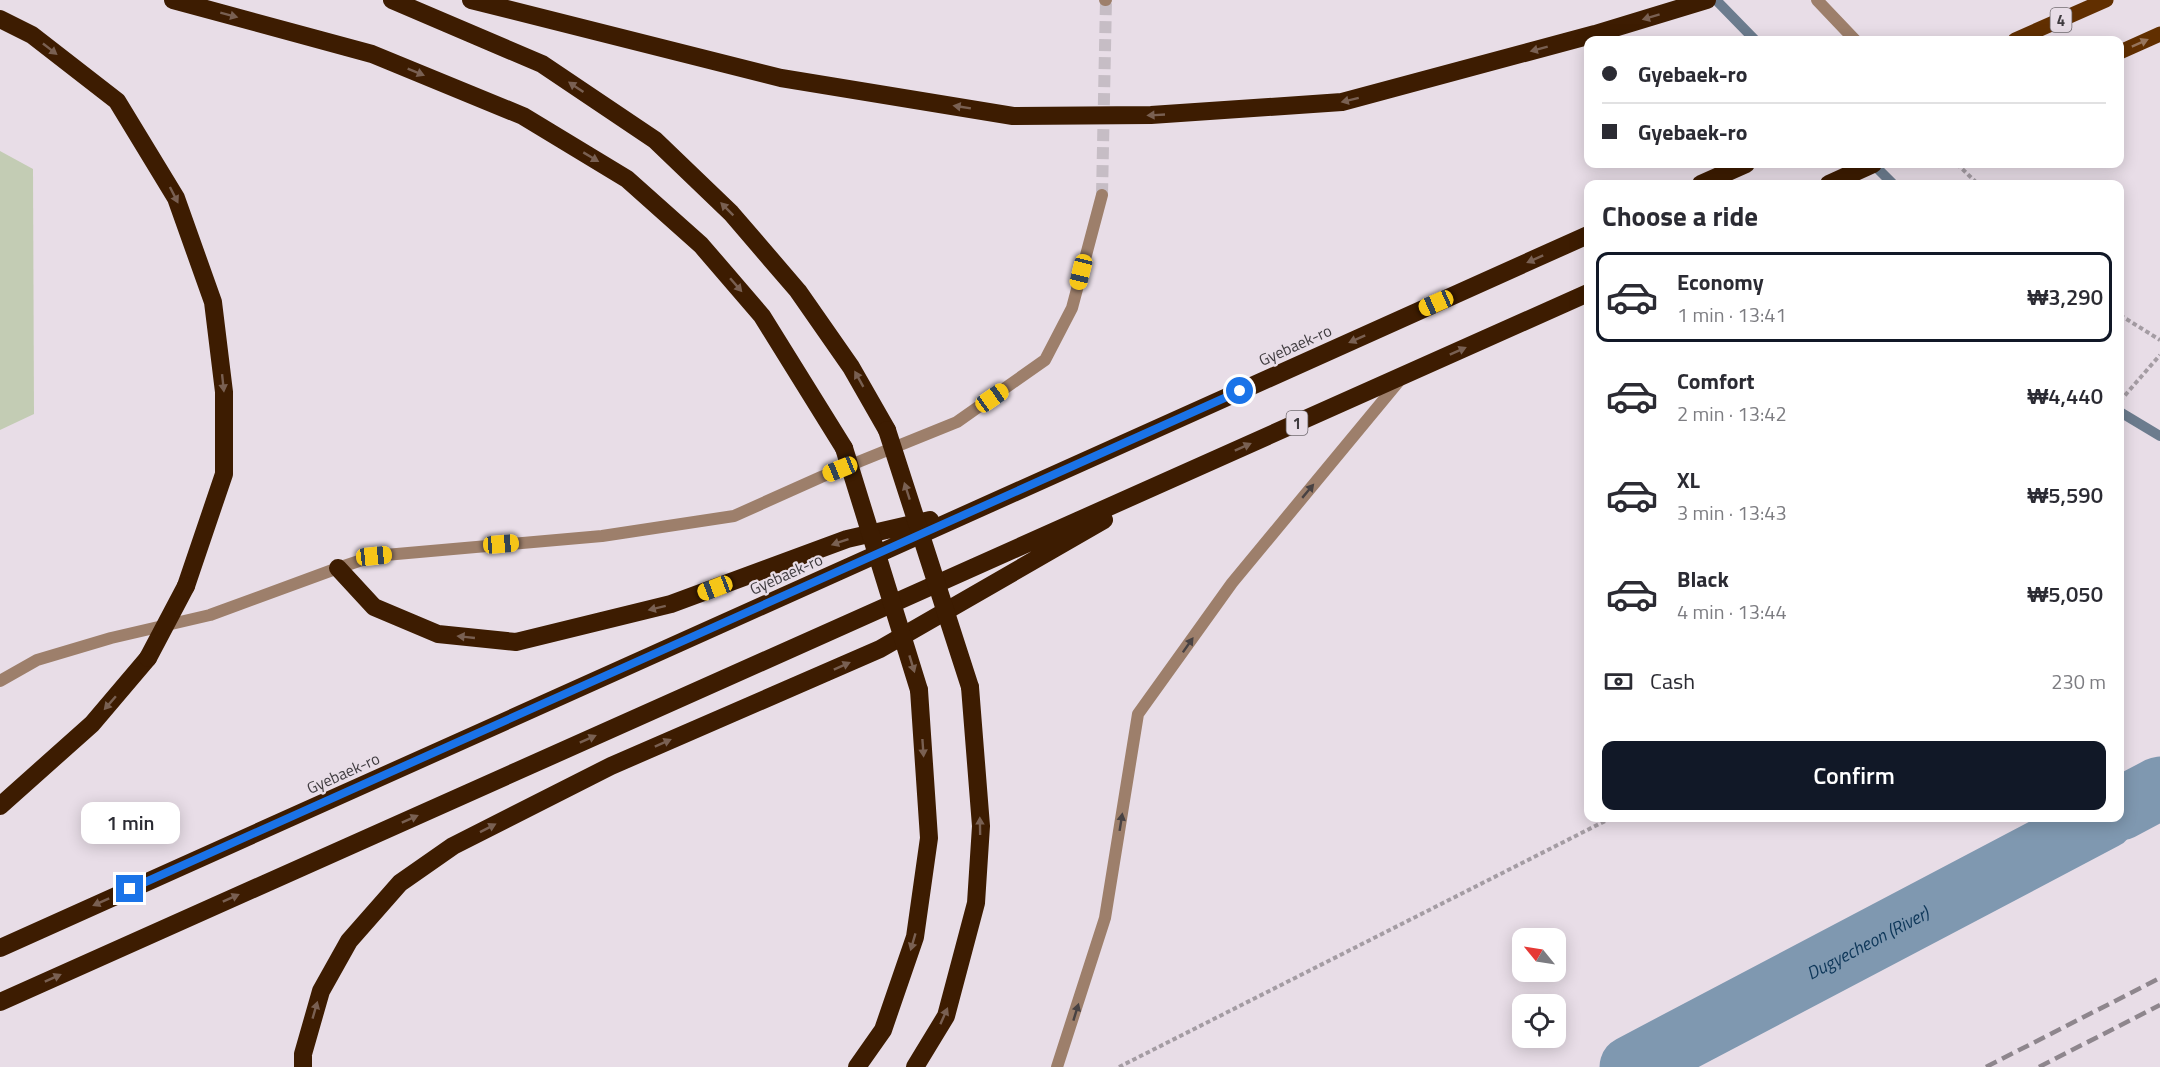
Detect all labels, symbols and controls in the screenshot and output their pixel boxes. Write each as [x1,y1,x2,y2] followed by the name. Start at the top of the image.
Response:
[2050,8,2072,32] road number: 4
[220,11,238,21] one-way arrow
[1642,13,1660,22] one-way arrow
[2131,39,2148,48] one-way arrow
[42,43,58,55] one-way arrow
[1530,45,1548,54] one-way arrow
[1638,57,1748,91] text: Gyebaek-ro
[407,67,425,77] one-way arrow
[567,81,584,92] one-way arrow
[1341,95,1359,105] one-way arrow
[952,103,971,112] one-way arrow
[1147,110,1166,119] one-way arrow
[1638,115,1748,149] text: Gyebaek-ro
[582,151,599,162] one-way arrow
[169,187,178,204] one-way arrow
[1602,195,1758,236] text: Choose a ride
[720,202,734,216] one-way arrow
[1068,252,1094,292] car
[1526,254,1544,264] one-way arrow
[1677,265,1764,299] text: Economy
[1605,270,1659,324] icon: car
[729,277,742,292] one-way arrow
[2028,280,2103,314] text: ₩3,290
[1416,287,1456,319] car
[1677,299,1787,330] text: 1 min · 13:41
[1255,318,1335,372] street label: Gyebaek-ro
[1348,334,1366,344] one-way arrow
[1449,346,1467,356] one-way arrow
[1677,364,1755,398] text: Comfort
[1605,369,1659,423] icon: car
[853,371,864,387] one-way arrow
[218,373,228,392] one-way arrow
[1226,377,1253,404] route start
[2028,379,2103,413] text: ₩4,440
[972,380,1012,416] car
[1677,398,1787,429] text: 2 min · 13:42
[1286,411,1308,435] road number: 1
[1234,442,1252,452] one-way arrow
[820,454,860,484] car
[1677,463,1700,497] text: XL
[1605,468,1659,522] icon: car
[2028,478,2103,512] text: ₩5,590
[902,482,911,500] one-way arrow
[1301,483,1314,499] one-way arrow
[1677,497,1787,528] text: 3 min · 13:43
[482,533,520,555] car
[831,537,849,547] one-way arrow
[355,545,393,567] car
[746,547,826,601] street label: Gyebaek-ro
[1677,562,1729,596] text: Black
[1605,567,1659,621] icon: car
[695,573,735,603] car
[2028,577,2103,611] text: ₩5,050
[1677,596,1787,627] text: 4 min · 13:44
[648,603,666,613] one-way arrow
[457,632,476,642] one-way arrow
[1181,637,1193,652] one-way arrow
[907,655,917,673] one-way arrow
[833,661,850,670] one-way arrow
[1650,664,1695,698] text: Cash
[1602,665,1635,698] icon: cash
[2051,666,2106,697] text: 230 m
[104,695,117,710] one-way arrow
[579,735,596,744] one-way arrow
[654,738,672,748] one-way arrow
[918,739,928,758] one-way arrow
[1602,741,2106,810] button: Confirm
[303,746,383,800] street label: Gyebaek-ro
[80,802,180,844] callout: 1 min
[106,807,155,838] text: 1 min
[1116,813,1125,832] one-way arrow
[401,814,419,824] one-way arrow
[975,816,985,835] one-way arrow
[479,824,496,833] one-way arrow
[116,875,143,902] route end
[223,894,240,903] one-way arrow
[93,898,110,907] one-way arrow
[1801,898,1935,986] water label: Dugyecheon (River)
[1512,928,1566,982] north arrow
[1512,928,1566,1048] map controls
[908,933,917,951] one-way arrow
[45,973,63,983] one-way arrow
[1512,994,1566,1048] button: locate
[311,1001,320,1019] one-way arrow
[1072,1003,1081,1021] one-way arrow
[940,1008,949,1025] one-way arrow

